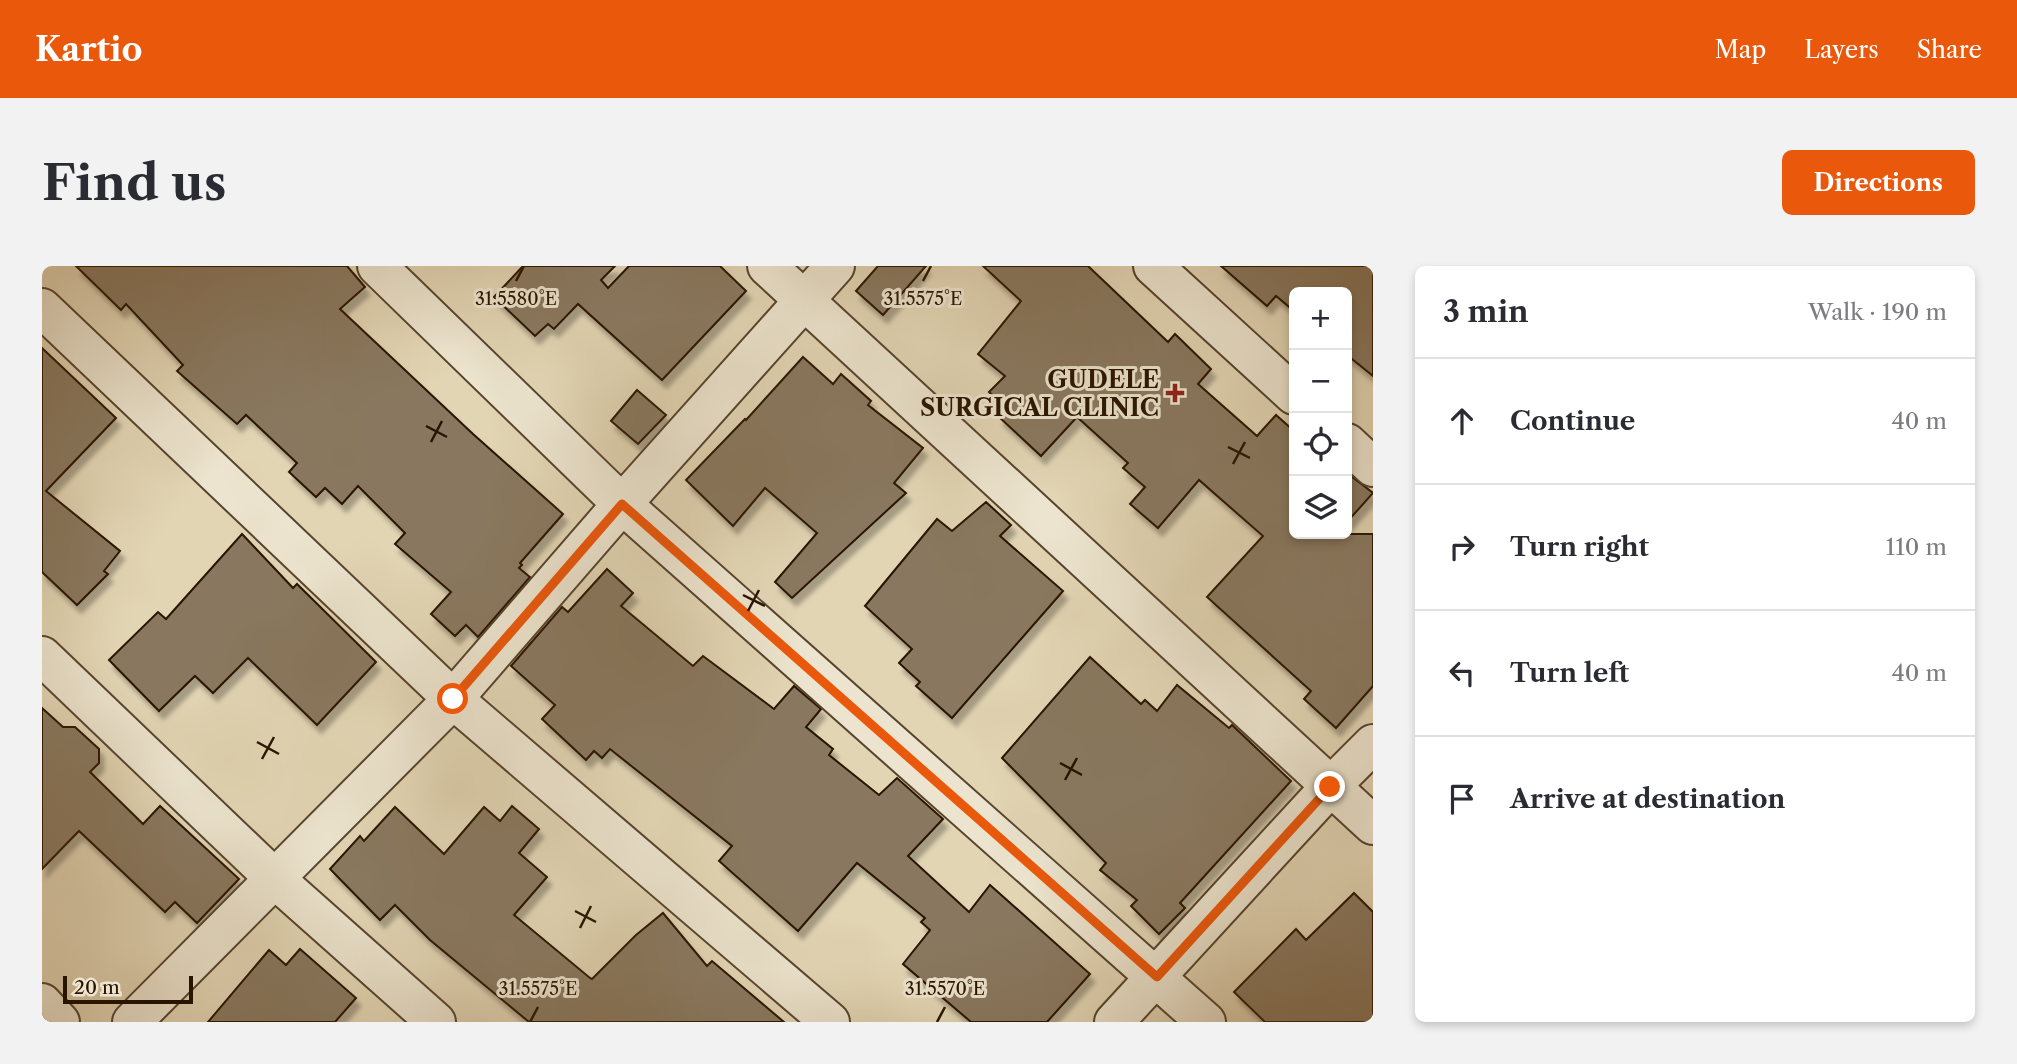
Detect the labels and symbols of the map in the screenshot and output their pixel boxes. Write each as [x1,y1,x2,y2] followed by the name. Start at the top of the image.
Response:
[475,288,557,310] text: 31.5580°E
[884,288,962,310] text: 31.5575°E
[920,365,1159,422] place label: GUDELE SURGICAL CLINIC
[1165,383,1185,403] marker: GUDELE SURGICAL CLINIC
[437,683,468,714] route start
[1314,771,1345,802] route end
[63,973,192,1005] scale bar
[499,978,577,1000] text: 31.5575°E
[905,978,985,1000] text: 31.5570°E

